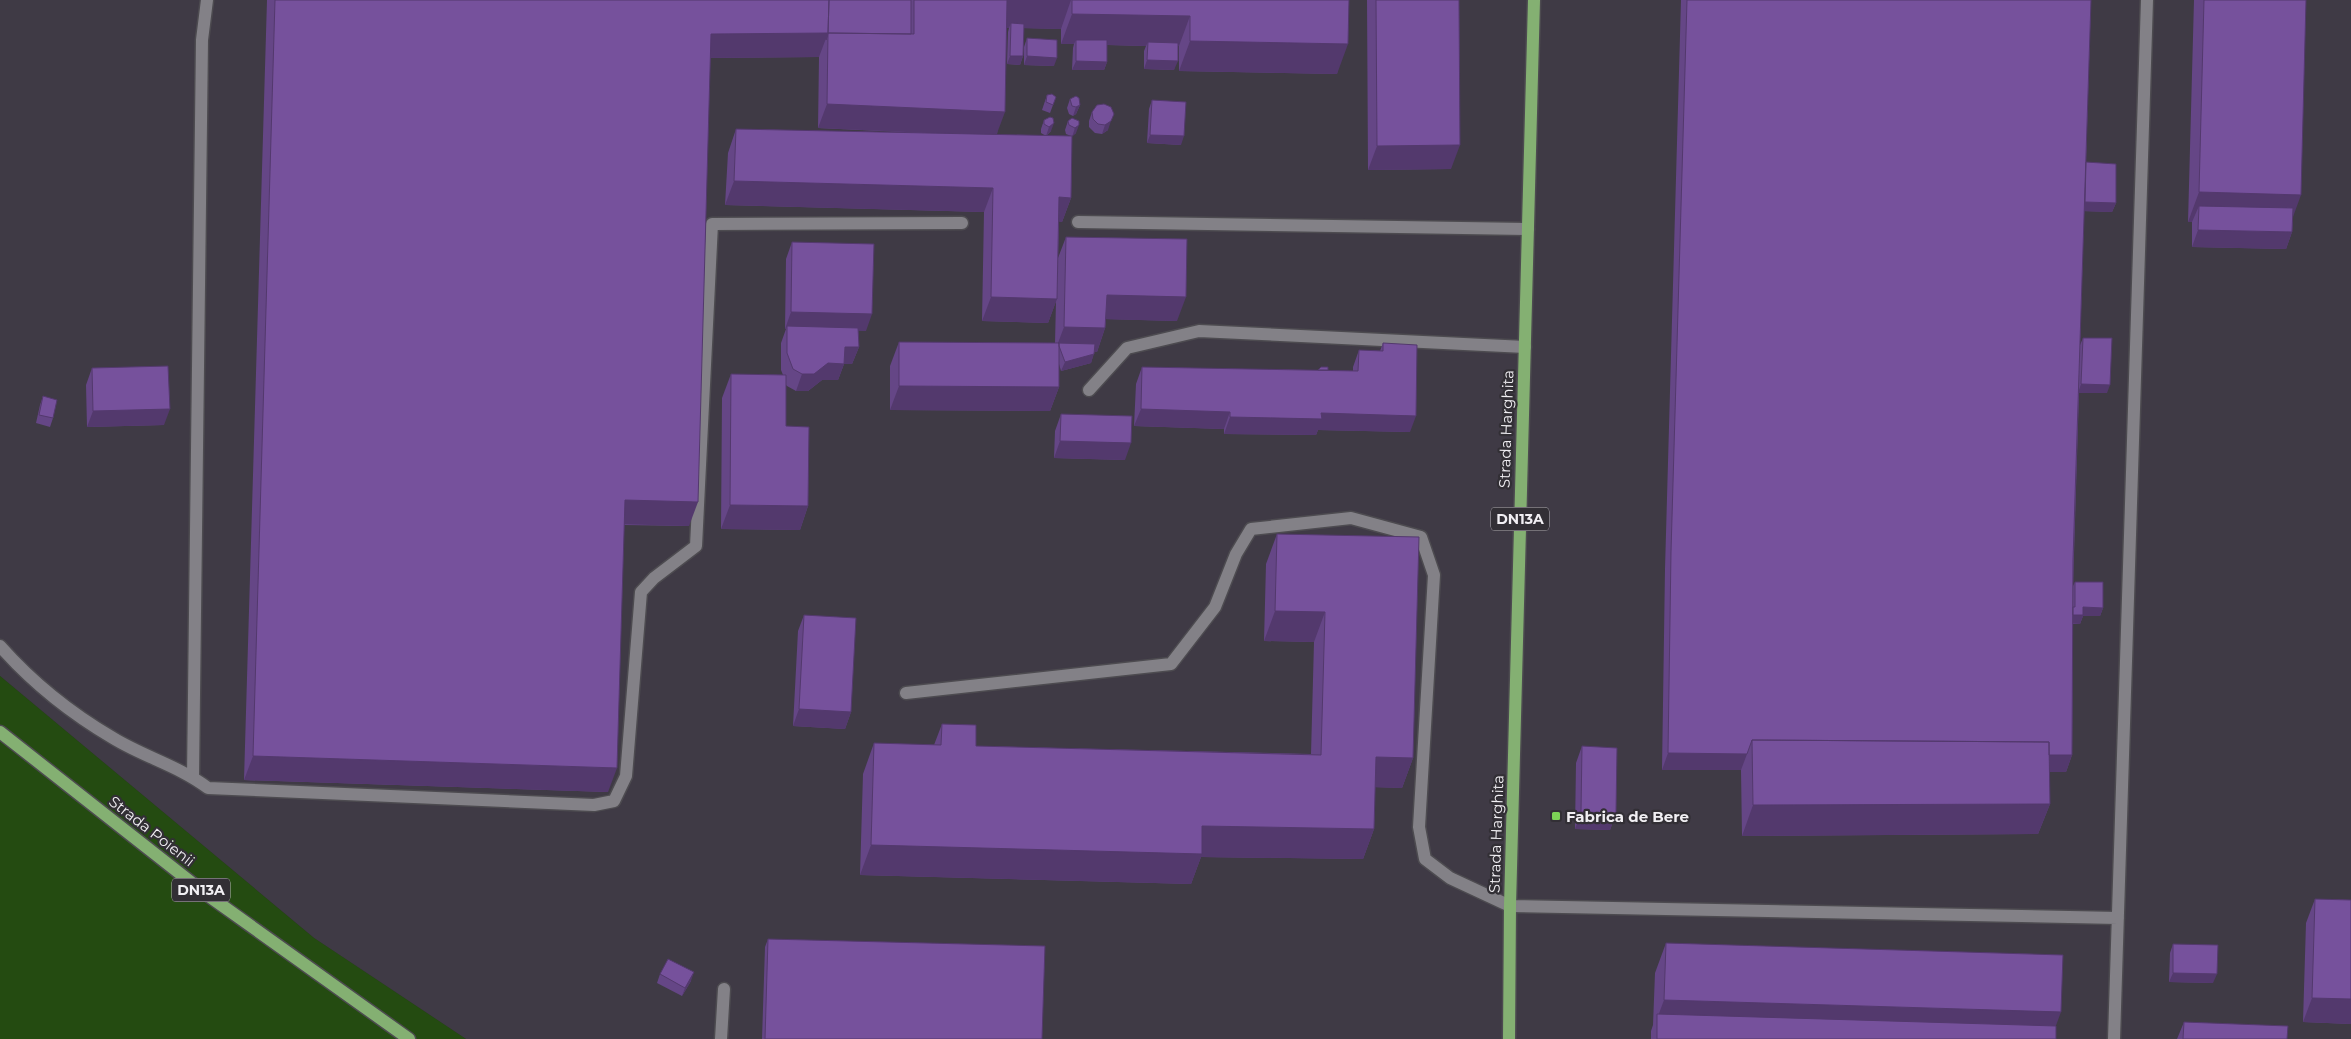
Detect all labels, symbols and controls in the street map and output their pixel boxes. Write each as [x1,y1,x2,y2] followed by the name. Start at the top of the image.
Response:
[1494,370,1518,488] street label: Strada Harghita
[1491,508,1549,530] road number: DN13A
[1484,775,1508,893] street label: Strada Harghita
[105,792,199,870] street label: Strada Poienii
[1566,807,1689,826] place label: Fabrica de Bere
[1550,810,1562,822] marker: Fabrica de Bere
[172,878,230,902] road number: DN13A

